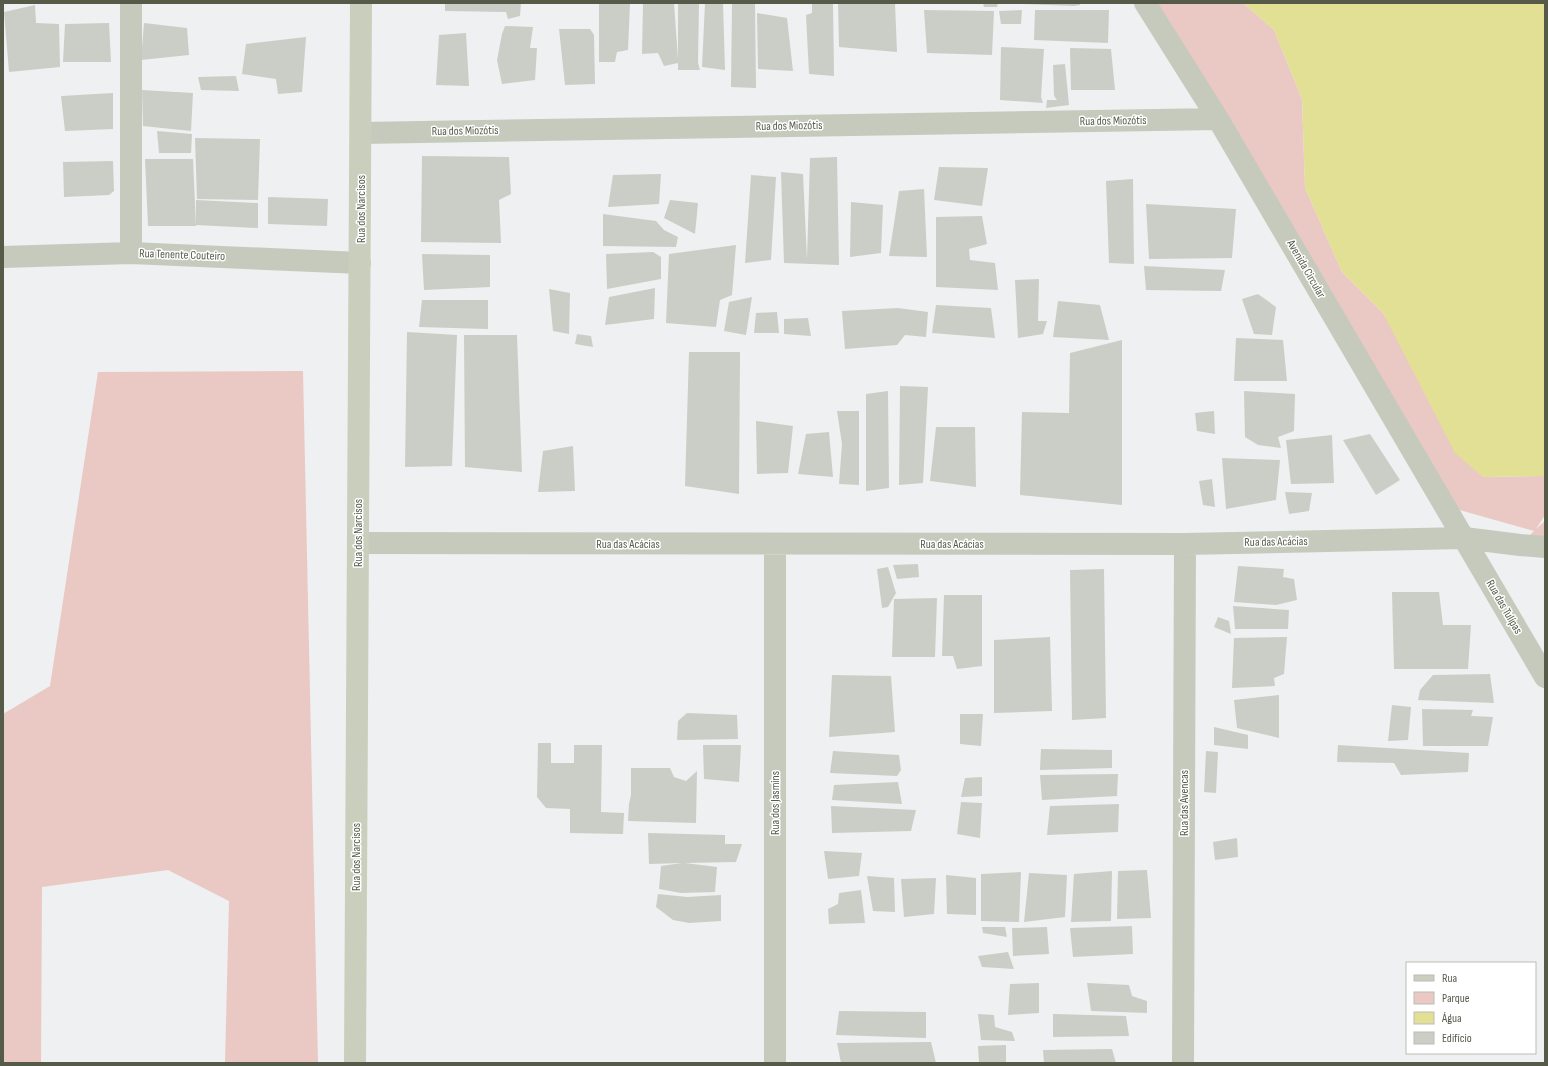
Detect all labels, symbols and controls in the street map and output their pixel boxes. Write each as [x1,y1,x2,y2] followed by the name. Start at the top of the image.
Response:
[1079,113,1147,129] street label: Rua dos Miozótis
[755,118,823,134] street label: Rua dos Miozótis
[431,123,499,139] street label: Rua dos Miozótis
[354,175,369,243] street label: Rua dos Narcisos
[1283,236,1329,301] street label: Avenida Circular
[139,246,225,264] street label: Rua Tenente Couteiro
[351,499,366,567] street label: Rua dos Narcisos
[1244,534,1308,550] street label: Rua das Acácias
[596,537,660,552] street label: Rua das Acácias
[920,537,984,552] street label: Rua das Acácias
[1482,577,1526,637] street label: Rua das Tulípas
[1177,770,1192,836] street label: Rua das Avencas
[768,771,783,835] street label: Rua dos Jasmins
[349,823,364,891] street label: Rua dos Narcisos
[1406,962,1536,1054] legend
[1442,971,1458,986] text: Rua
[1442,991,1470,1006] text: Parque
[1441,1011,1462,1026] text: Água
[1442,1031,1472,1046] text: Edifício

